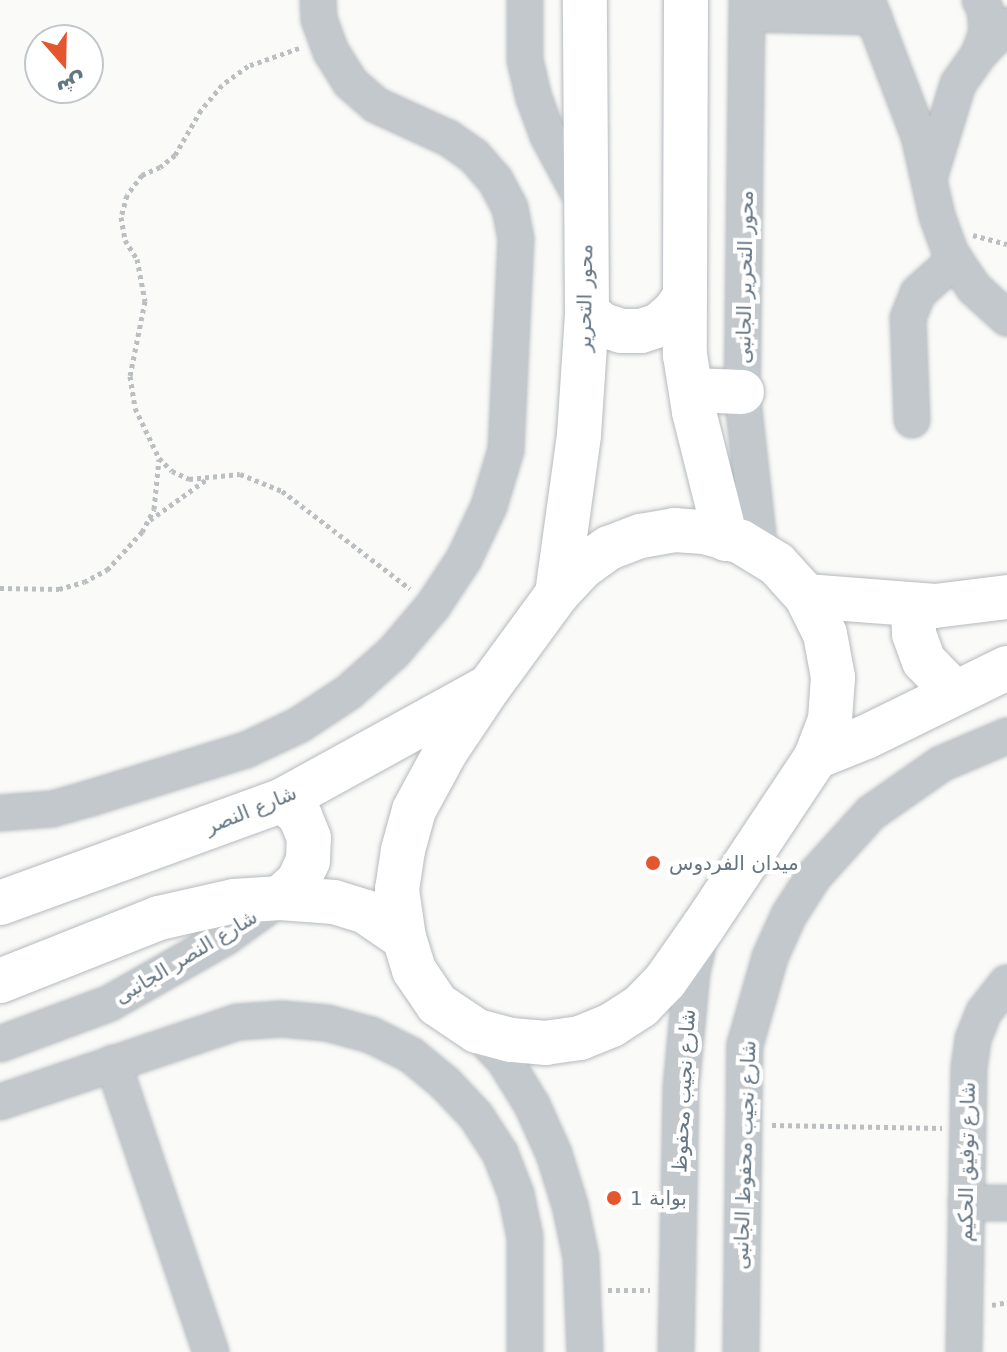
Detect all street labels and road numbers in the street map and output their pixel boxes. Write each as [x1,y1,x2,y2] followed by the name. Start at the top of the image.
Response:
[731,190,759,364] street label: محور التحرير الجانبى
[572,244,598,352] street label: محور التحرير
[202,781,300,839] street label: شارع النصر
[110,905,262,1009] street label: شارع النصر الجانبى
[668,1009,700,1173] street label: شارع نجيب محفوظ
[729,1040,761,1270] street label: شارع نجيب محفوظ الجانبى
[954,1082,980,1242] street label: شارع توفيق الحكيم

